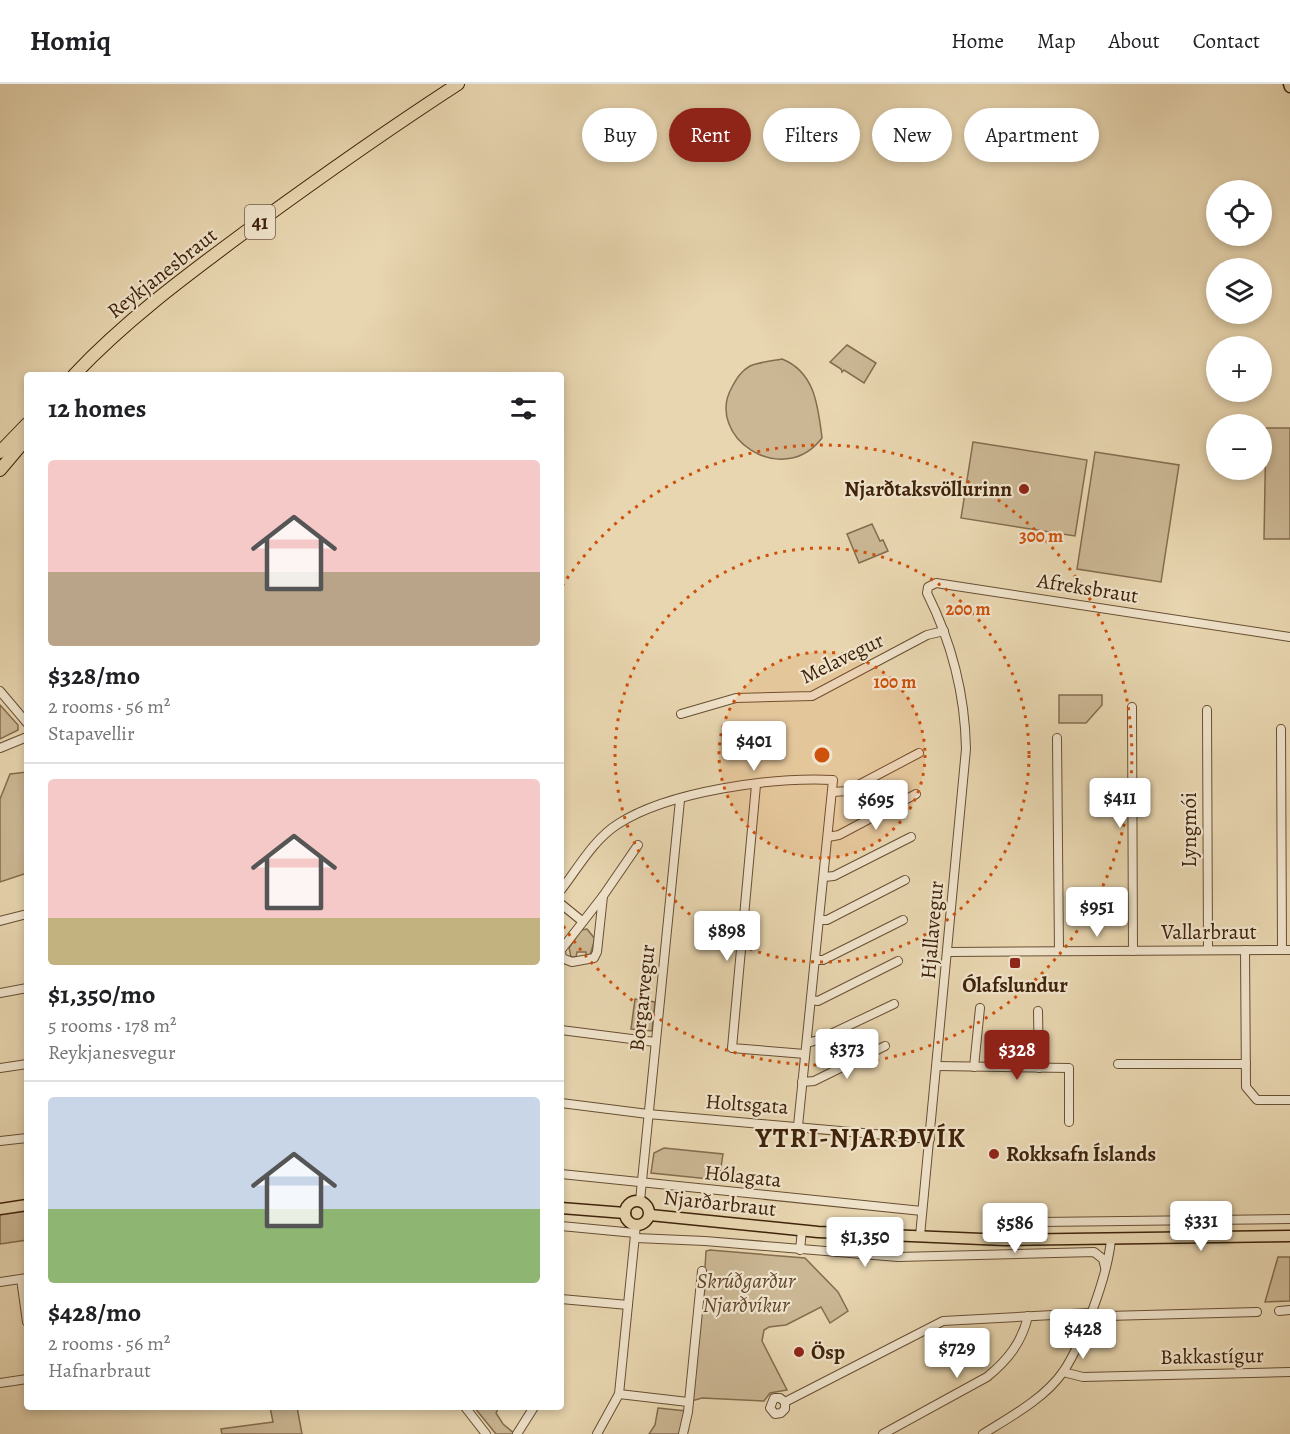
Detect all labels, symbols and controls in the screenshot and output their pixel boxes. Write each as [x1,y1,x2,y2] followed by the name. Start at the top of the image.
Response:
[30,22,111,60] text: Homiq
[951,27,1004,55] text: Home
[1037,27,1075,55] text: Map
[1108,27,1160,55] text: About
[1193,27,1260,55] text: Contact
[582,108,657,162] chip: Buy
[669,108,751,162] chip: Rent
[763,108,860,162] chip: Filters
[872,108,952,162] chip: New
[964,108,1099,162] chip: Apartment
[1206,180,1272,480] map controls
[1206,180,1272,246] button: locate
[245,205,275,239] road number: 41
[101,221,223,325] street label: Reykjanesbraut
[1206,258,1272,324] button: layers
[1206,336,1272,402] button: +
[48,391,146,426] text: 12 homes
[507,392,540,425] icon: filters
[1206,414,1272,480] button: −
[844,475,1012,503] place label: Njarðtaksvöllurinn
[1017,482,1031,496] marker: Njarðtaksvöllurinn
[240,499,348,607] icon: home
[1019,524,1063,548] text: 300 m
[1034,566,1141,610] street label: Afreksbraut
[945,597,991,621] text: 200 m
[796,626,888,690] street label: Melavegur
[48,658,140,693] text: $328/mo
[874,670,916,694] text: 100 m
[48,693,170,720] text: 2 rooms · 56 m²
[48,720,135,747] text: Stapavellir
[718,721,790,772] pin: $401
[736,727,772,754] text: $401
[812,745,832,765] centre of rings
[1084,778,1156,829] pin: $411
[840,780,912,831] pin: $695
[1103,784,1137,811] text: $411
[858,786,894,813] text: $695
[1175,792,1203,868] street label: Lyngmói
[240,818,348,926] icon: home
[914,880,950,980] street label: Hjallavegur
[1061,887,1133,938] pin: $951
[1080,893,1114,920] text: $951
[691,911,763,962] pin: $898
[708,917,746,944] text: $898
[1160,918,1257,946] street label: Vallarbraut
[622,943,662,1053] street label: Borgarvegur
[1008,956,1022,970] marker: Ólafslundur
[962,971,1068,999] place label: Ólafslundur
[48,977,156,1012] text: $1,350/mo
[48,1012,177,1039] text: 5 rooms · 178 m²
[811,1029,883,1080] pin: $373
[981,1030,1053,1081] pin: $328
[829,1035,865,1062] text: $373
[998,1036,1036,1063] text: $328
[48,1039,176,1066] text: Reykjanesvegur
[705,1087,790,1121] street label: Holtsgata
[754,1120,967,1156] district label: YTRI-NJARÐVÍK
[240,1136,348,1244] icon: home
[1006,1140,1156,1168] place label: Rokksafn Íslands
[987,1147,1001,1161] marker: Rokksafn Íslands
[703,1158,783,1194] street label: Hólagata
[662,1183,778,1223] street label: Njarðarbraut
[1165,1201,1237,1252] pin: $331
[979,1203,1051,1254] pin: $586
[1184,1207,1218,1234] text: $331
[997,1209,1033,1236] text: $586
[816,1217,914,1268] pin: $1,350
[840,1223,890,1250] text: $1,350
[697,1267,796,1319] park label: Skrúðgarður Njarðvíkur
[48,1295,141,1330] text: $428/mo
[1047,1309,1119,1360] pin: $428
[1064,1315,1102,1342] text: $428
[921,1328,993,1379] pin: $729
[48,1330,170,1357] text: 2 rooms · 56 m²
[939,1334,975,1361] text: $729
[811,1338,845,1366] place label: Ösp
[1160,1341,1264,1371] street label: Bakkastígur
[792,1345,806,1359] marker: Ösp
[48,1357,151,1384] text: Hafnarbraut

